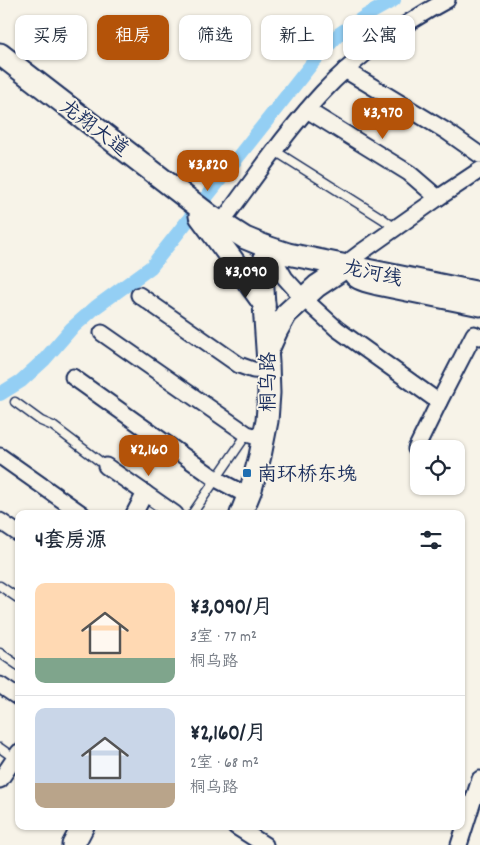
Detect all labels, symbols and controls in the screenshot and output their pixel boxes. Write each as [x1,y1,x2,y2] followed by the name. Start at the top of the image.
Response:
[15,15,87,60] chip: 买房
[97,15,169,60] chip: 租房
[179,15,251,60] chip: 筛选
[261,15,333,60] chip: 新上
[343,15,415,60] chip: 公寓
[53,94,134,165] street label: 龙翔大道
[342,98,424,140] pin: ¥3,970
[363,102,403,125] text: ¥3,970
[167,150,249,192] pin: ¥3,820
[188,154,228,177] text: ¥3,820
[340,255,405,295] street label: 龙河线
[205,256,287,299] pin: ¥3,090
[225,261,267,284] text: ¥3,090
[256,351,284,412] street label: 桐乌路
[108,434,190,477] pin: ¥2,160
[130,439,168,462] text: ¥2,160
[410,440,465,495] map controls
[410,440,465,495] button: locate
[257,462,357,490] place label: 南环桥东堍
[241,467,253,479] marker: 南环桥东堍
[417,526,445,554] icon: filters
[35,527,107,557] text: 4套房源
[190,594,273,624] text: ¥3,090/月
[75,603,135,663] icon: home
[190,626,257,649] text: 3室 · 77 m²
[190,651,238,674] text: 桐乌路
[190,720,267,750] text: ¥2,160/月
[75,728,135,788] icon: home
[190,752,259,775] text: 2室 · 68 m²
[190,777,238,800] text: 桐乌路

